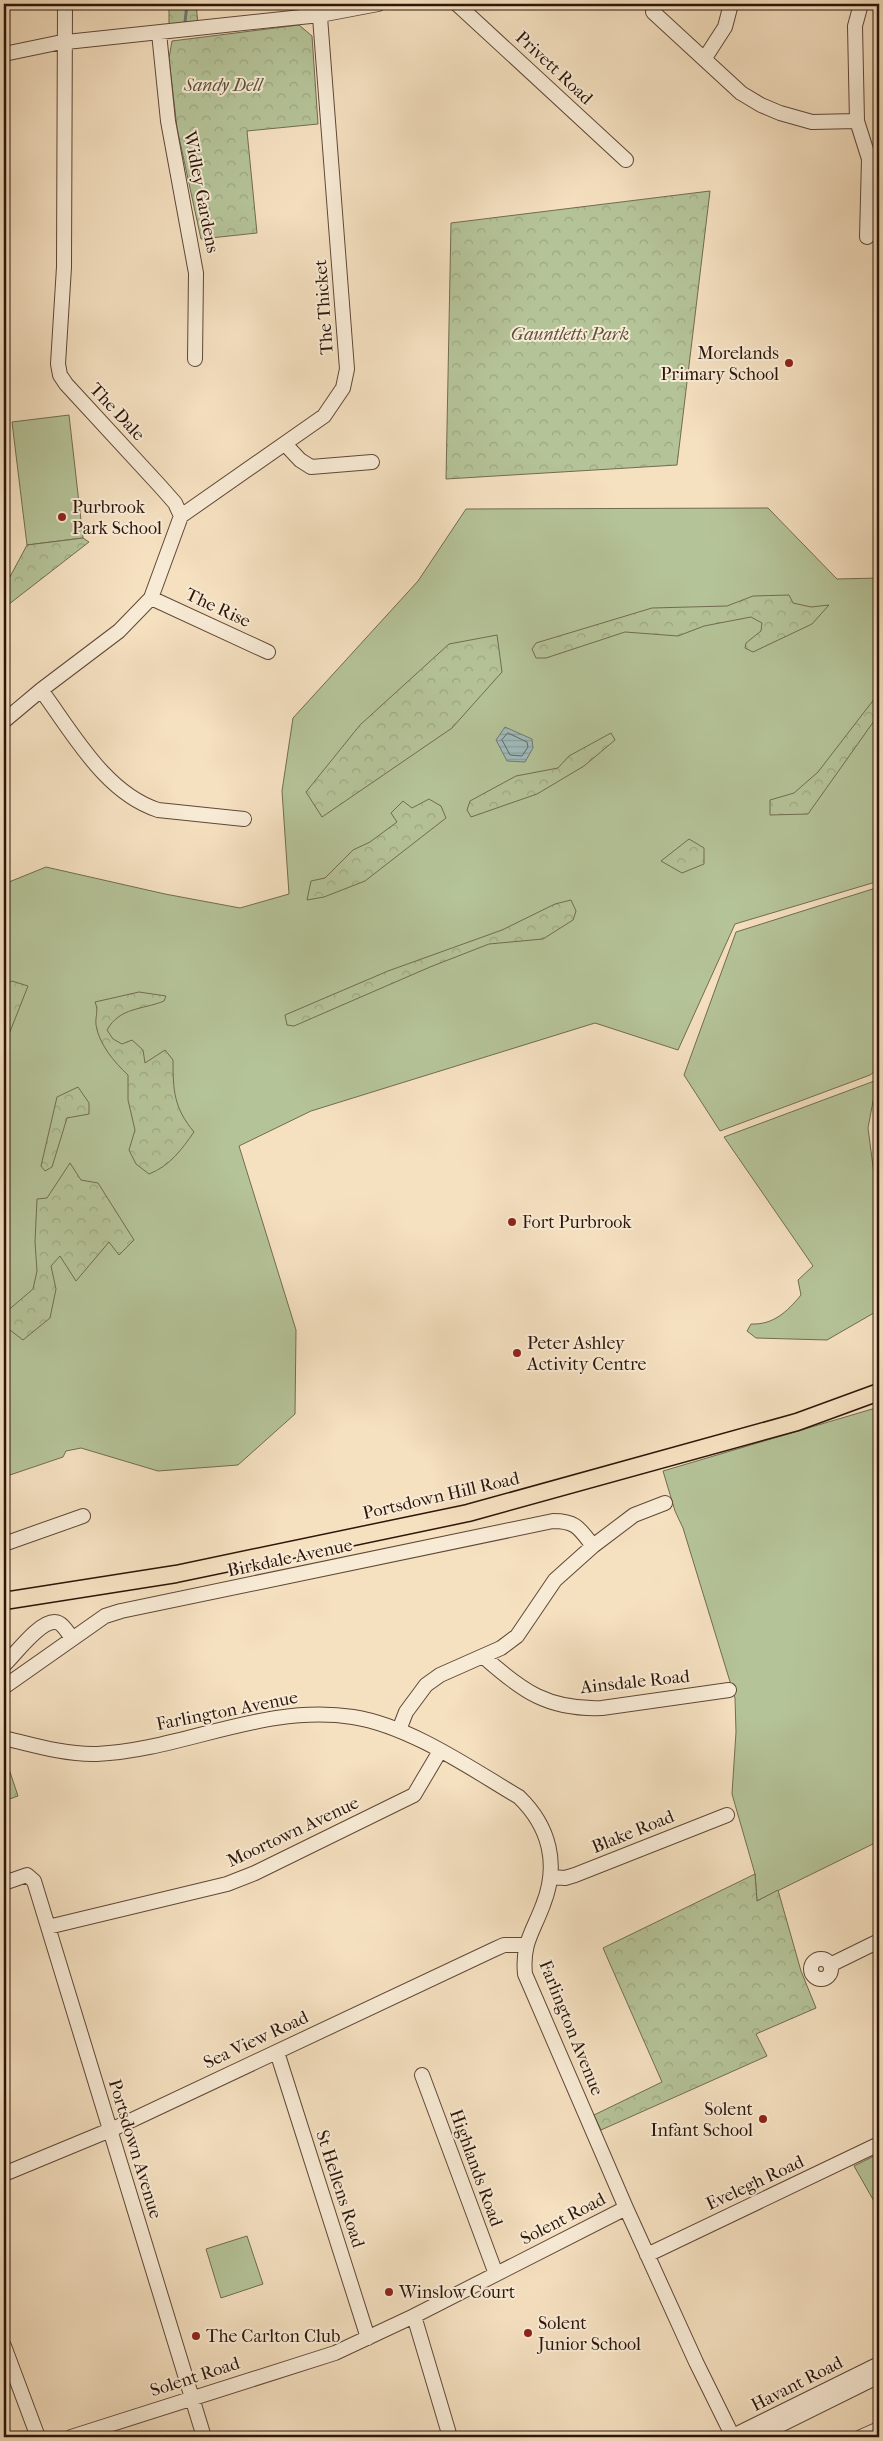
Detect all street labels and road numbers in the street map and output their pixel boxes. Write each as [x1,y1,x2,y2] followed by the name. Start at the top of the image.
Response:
[511,27,597,109] street label: Privett Road
[179,128,223,255] street label: Widley Gardens
[310,258,338,355] street label: The Thicket
[85,379,149,445] street label: The Dale
[182,584,254,632] street label: The Rise
[361,1468,522,1524] street label: Portsdown Hill Road
[226,1534,355,1582] street label: Birkdale Avenue
[578,1666,691,1698] street label: Ainsdale Road
[154,1687,300,1735] street label: Farlington Avenue
[224,1792,362,1872] street label: Moortown Avenue
[589,1806,677,1858] street label: Blake Road
[534,1957,608,2099] street label: Farlington Avenue
[200,2006,312,2073] street label: Sea View Road
[104,2077,166,2221] street label: Portsdown Avenue
[445,2106,507,2230] street label: Highlands Road
[311,2128,369,2251] street label: St Hellens Road
[703,2151,807,2215] street label: Evelegh Road
[517,2189,609,2249] street label: Solent Road
[748,2352,847,2416] street label: Havant Road
[148,2353,243,2401] street label: Solent Road

